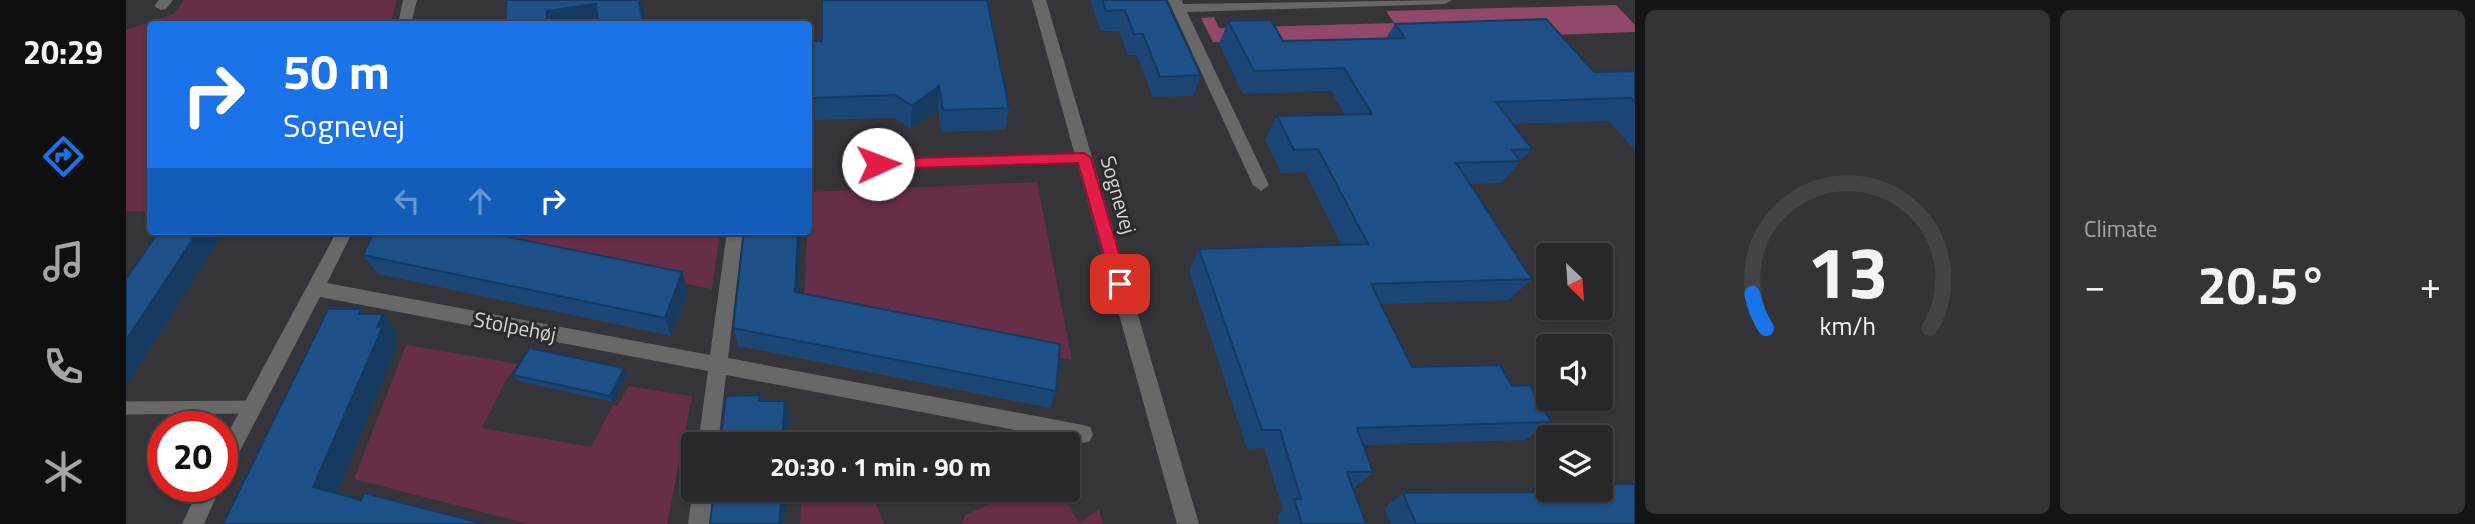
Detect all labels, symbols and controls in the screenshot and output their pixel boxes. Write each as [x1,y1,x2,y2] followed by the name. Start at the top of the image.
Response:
[23,28,103,76] text: 20:29
[283,33,390,108] text: 50 m
[168,49,259,140] icon: right
[283,101,405,149] text: Sognevej
[841,127,915,201] position arrow
[39,132,88,181] icon: directions
[1093,152,1145,238] street label: Sognevej
[388,182,426,220] icon: left
[461,182,499,220] icon: ahead
[534,182,572,220] icon: right
[2084,211,2157,246] text: Climate
[1807,216,1888,326] text: 13
[39,237,88,286] icon: music
[1536,243,1614,320] north arrow
[1536,243,1613,502] map controls
[2198,245,2327,324] text: 20.5°
[1090,254,1150,314] pin
[2084,256,2105,314] text: −
[2420,256,2441,314] text: +
[1101,265,1139,303] icon: arrive
[471,302,559,350] street label: Stolpehøj
[1819,307,1876,345] text: km/h
[1536,334,1613,411] button: sound
[39,342,88,391] icon: phone
[147,411,238,502] speed limit sign: 20
[1536,425,1613,502] button: layers
[39,447,88,496] icon: climate
[770,447,991,486] text: 20:30 · 1 min · 90 m

